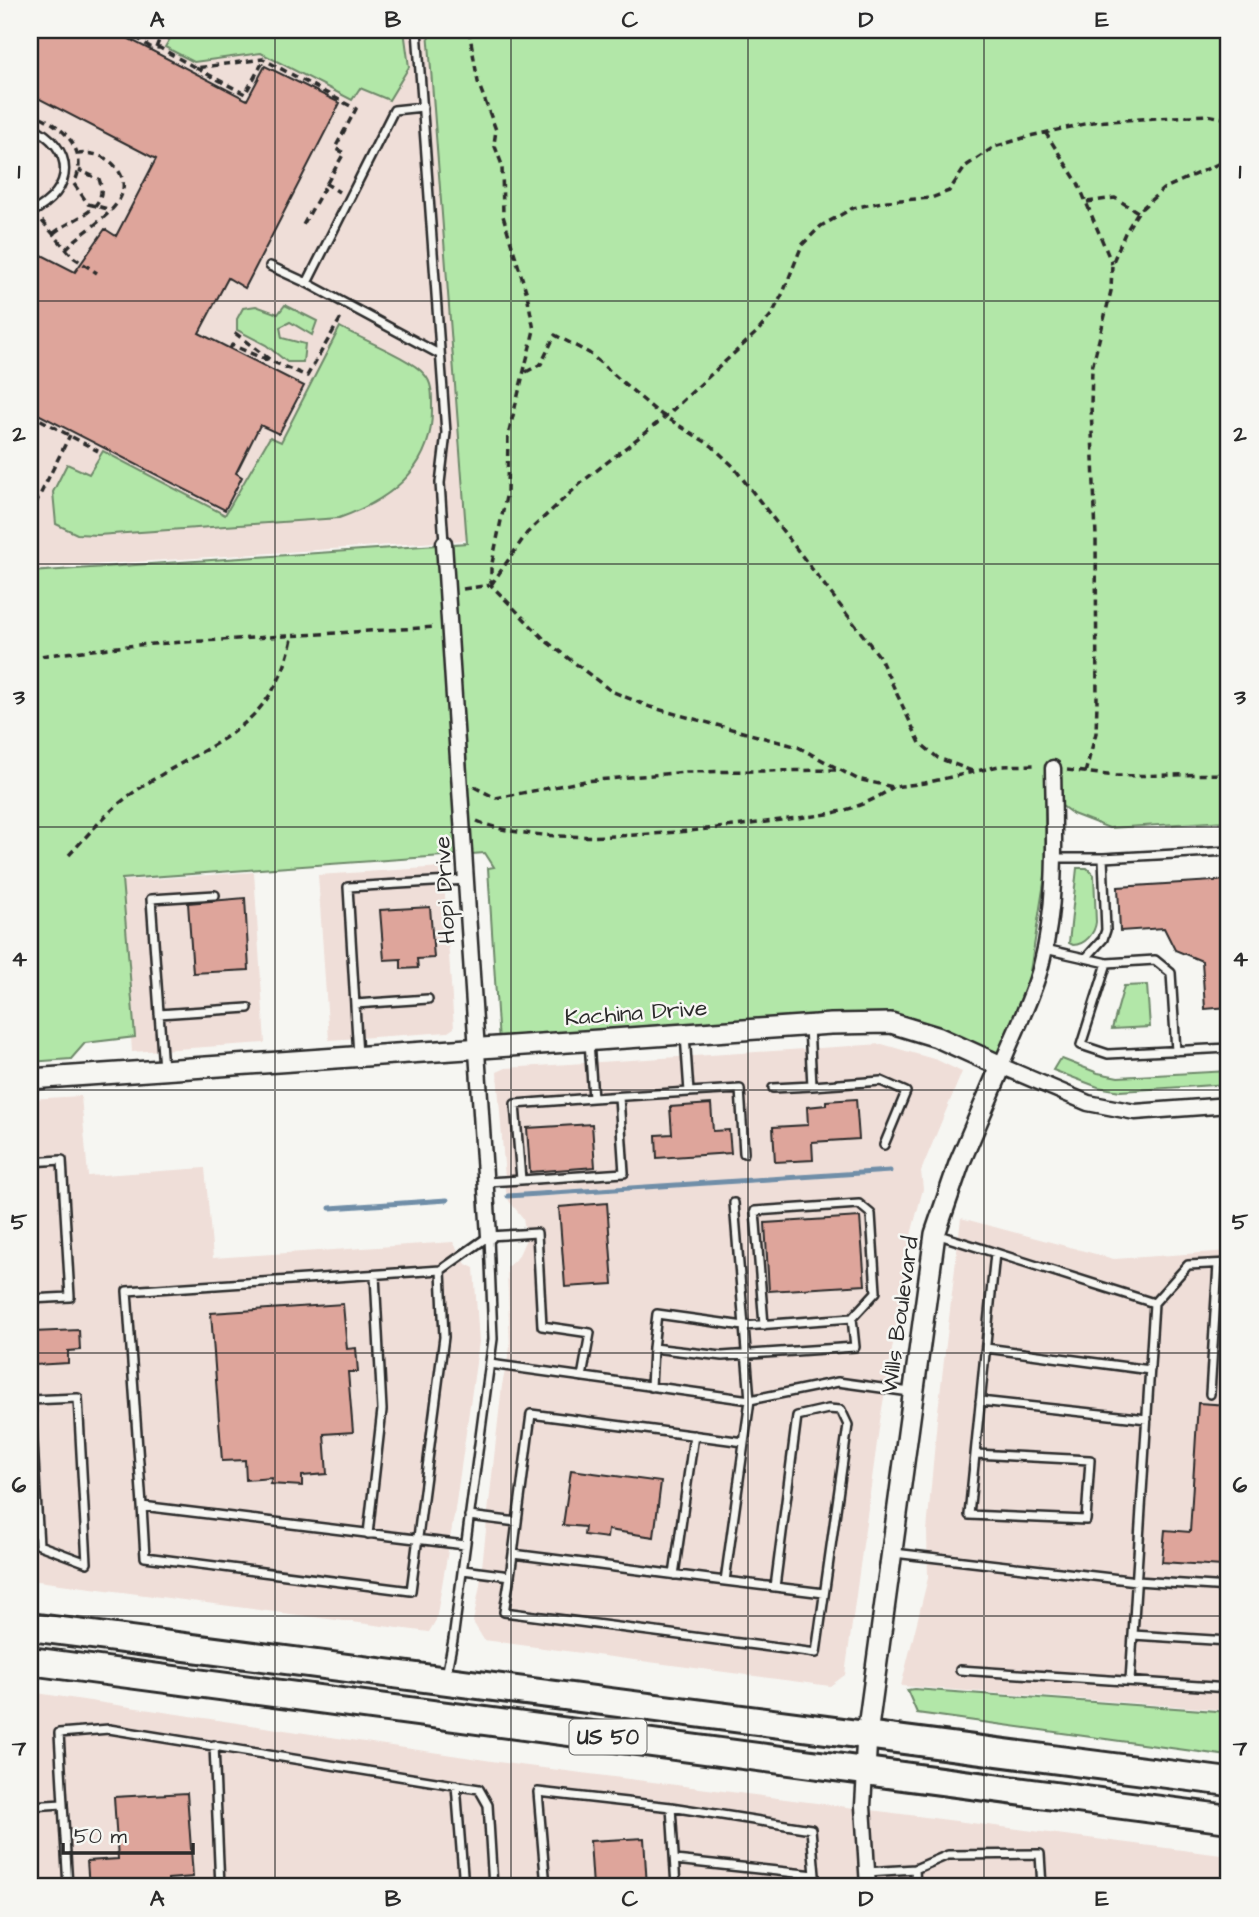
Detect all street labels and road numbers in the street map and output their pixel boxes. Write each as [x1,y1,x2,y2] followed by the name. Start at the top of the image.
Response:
[426,835,464,945] street label: Hopi Drive
[564,992,708,1034] street label: Kachina Drive
[873,1234,927,1396] street label: Wills Boulevard
[570,1720,646,1754] road number: US 50

